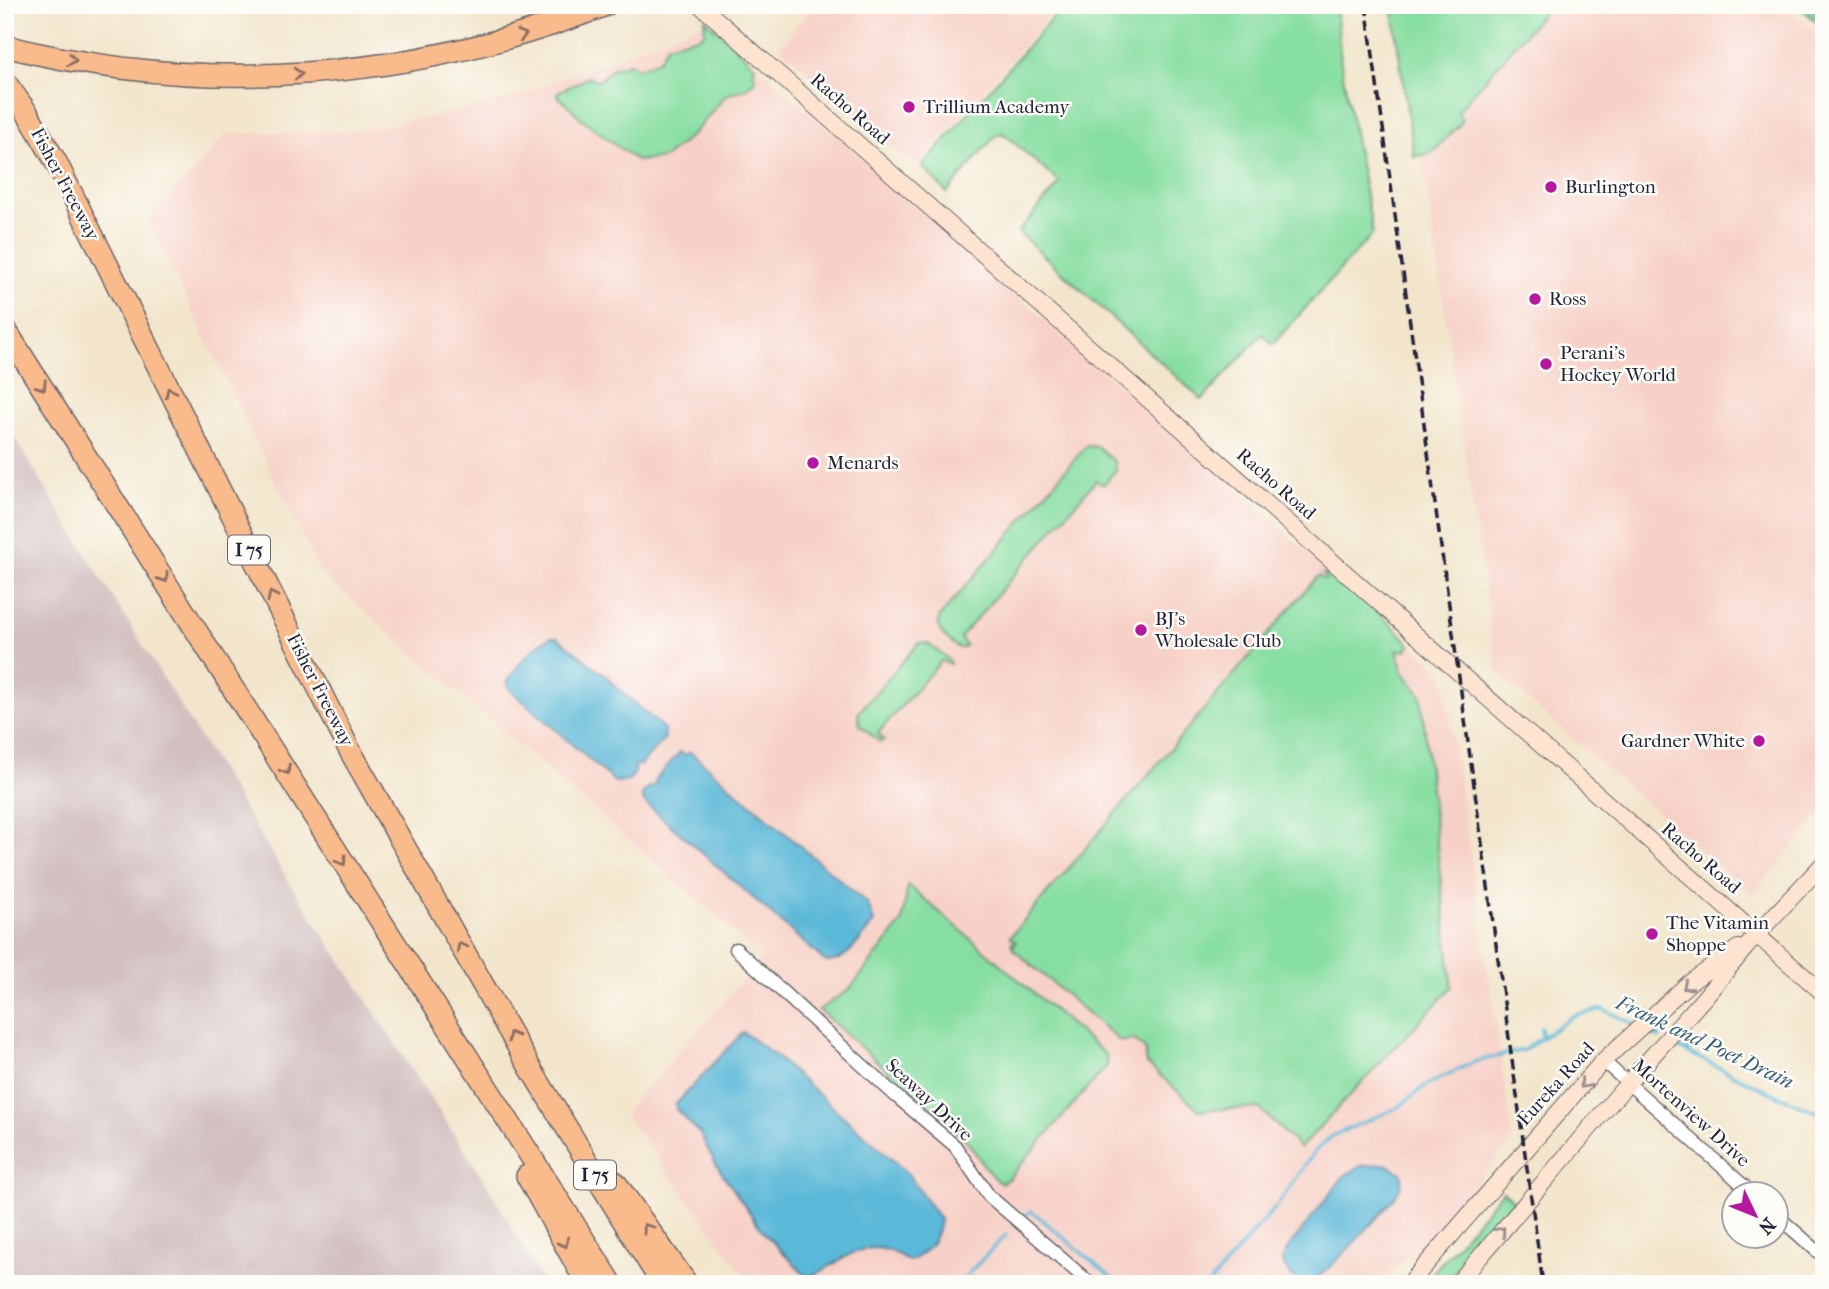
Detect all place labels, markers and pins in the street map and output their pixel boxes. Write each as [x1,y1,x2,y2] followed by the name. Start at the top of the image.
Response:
[923,96,1070,118] place label: Trillium Academy
[901,99,917,115] marker: Trillium Academy
[1565,176,1656,198] place label: Burlington
[1543,179,1559,195] marker: Burlington
[1549,288,1586,310] place label: Ross
[1527,291,1543,307] marker: Ross
[1560,342,1677,386] place label: Perani's Hockey World
[1538,356,1554,372] marker: Perani's Hockey World
[827,452,899,474] place label: Menards
[805,455,821,471] marker: Menards
[1154,608,1281,652] place label: BJ's Wholesale Club
[1133,622,1149,638] marker: BJ's Wholesale Club
[1621,730,1745,752] place label: Gardner White
[1751,733,1767,749] marker: Gardner White
[1666,912,1769,956] place label: The Vitamin Shoppe
[1644,926,1660,942] marker: The Vitamin Shoppe

